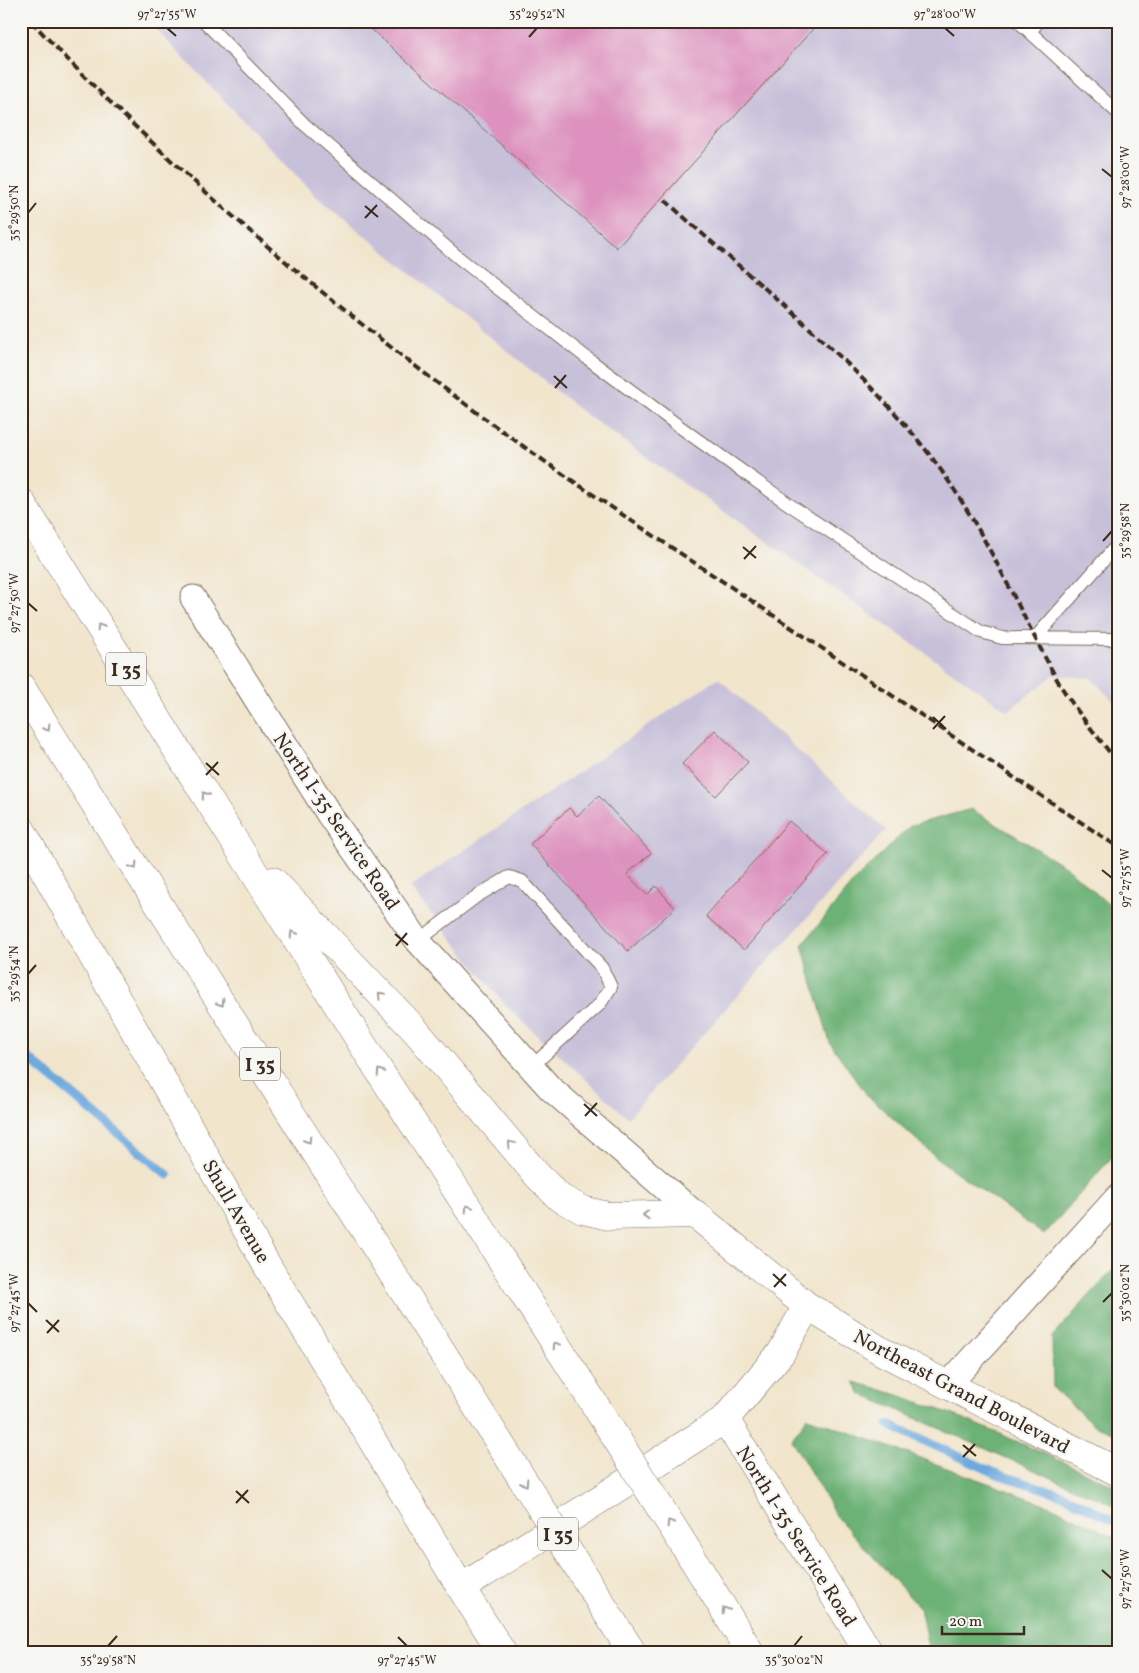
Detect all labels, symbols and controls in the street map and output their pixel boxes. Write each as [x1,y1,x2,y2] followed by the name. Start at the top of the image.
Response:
[137,7,197,23] text: 97°27'55"W
[509,7,565,23] text: 35°29'52"N
[914,7,976,23] text: 97°28'00"W
[1118,146,1134,208] text: 97°28'00"W
[7,185,23,241] text: 35°29'50"N
[1118,503,1134,559] text: 35°29'58"N
[7,573,23,633] text: 97°27'50"W
[97,624,107,633] one-way arrow
[106,652,146,686] road number: I 35
[41,723,51,732] one-way arrow
[265,728,405,916] street label: North I-35 Service Road
[202,791,212,800] one-way arrow
[1118,848,1134,908] text: 97°27'55"W
[128,860,138,869] one-way arrow
[290,931,299,940] one-way arrow
[7,946,23,1002] text: 35°29'54"N
[378,991,387,1000] one-way arrow
[215,997,224,1006] one-way arrow
[240,1048,280,1080] road number: I 35
[376,1068,386,1077] one-way arrow
[302,1135,311,1144] one-way arrow
[508,1141,517,1150] one-way arrow
[194,1155,276,1269] street label: Shull Avenue
[465,1205,474,1214] one-way arrow
[642,1210,650,1221] one-way arrow
[1118,1264,1134,1322] text: 35°30'02"N
[7,1273,23,1333] text: 97°27'45"W
[848,1324,1074,1462] street label: Northeast Grand Boulevard
[553,1341,562,1350] one-way arrow
[728,1441,862,1633] street label: North I-35 Service Road
[519,1477,528,1487] one-way arrow
[538,1518,578,1550] road number: I 35
[666,1519,676,1528] one-way arrow
[1118,1549,1134,1609] text: 97°27'50"W
[942,1603,1024,1635] scale bar
[721,1607,731,1616] one-way arrow
[949,1612,982,1633] text: 20 m
[80,1653,136,1669] text: 35°29'58"N
[377,1653,437,1669] text: 97°27'45"W
[765,1653,823,1669] text: 35°30'02"N

